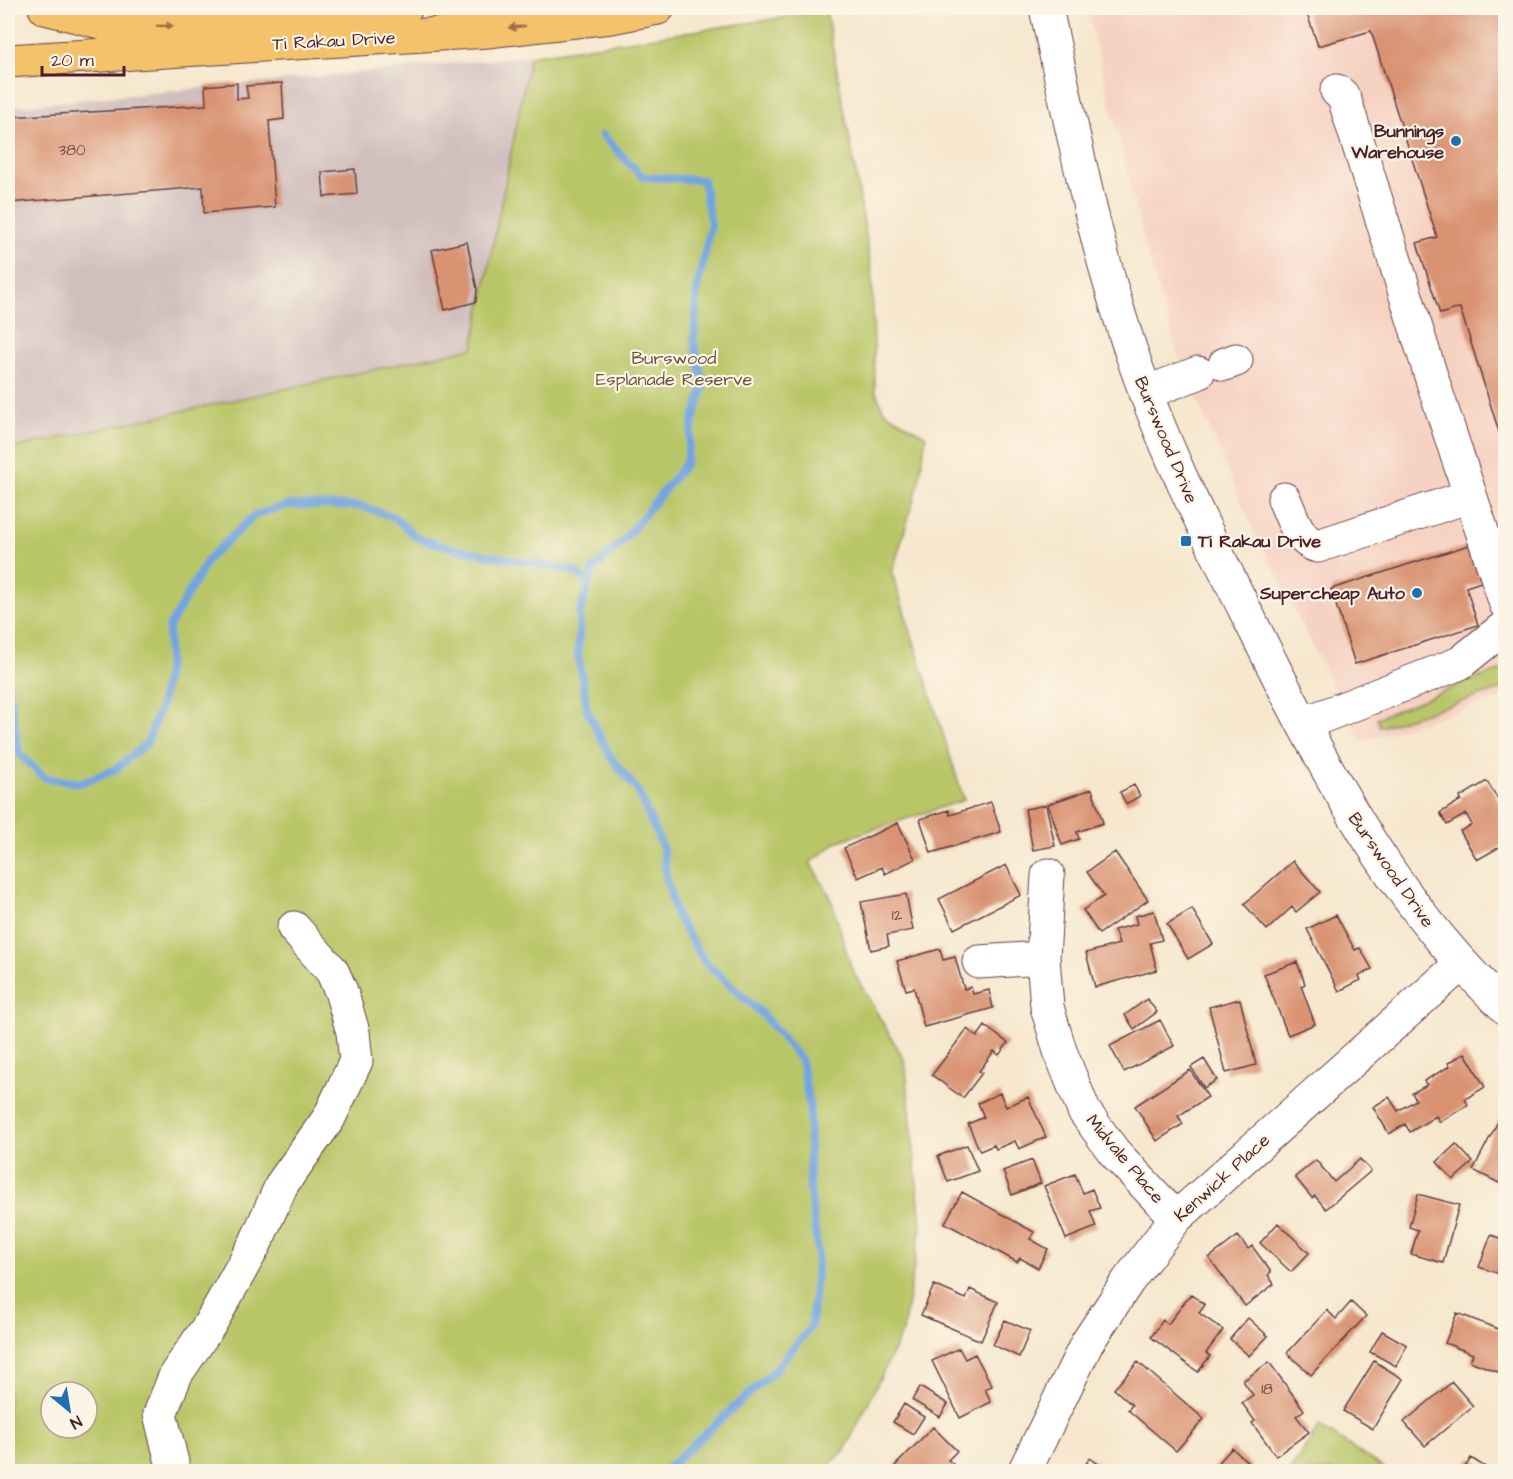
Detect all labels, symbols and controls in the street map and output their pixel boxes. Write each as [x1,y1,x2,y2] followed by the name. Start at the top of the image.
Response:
[155,21,174,31] one-way arrow
[508,23,527,32] one-way arrow
[272,25,396,57] street label: Ti Rakau Drive
[42,39,124,77] scale bar
[51,48,94,73] text: 20 m
[1350,119,1444,165] place label: Bunnings Warehouse
[1449,134,1463,148] marker: Bunnings Warehouse
[59,140,86,161] house number: 380
[596,346,752,392] park label: Burswood Esplanade Reserve
[1128,373,1204,508] street label: Burswood Drive
[1197,529,1321,554] place label: Ti Rakau Drive
[1179,534,1193,548] marker: Ti Rakau Drive
[1259,581,1406,606] place label: Supercheap Auto
[1410,586,1424,600] marker: Supercheap Auto
[1342,807,1440,933] street label: Burswood Drive
[892,905,903,926] house number: 12
[1080,1109,1170,1209] street label: Midvale Place
[1169,1128,1276,1228] street label: Kenwick Place
[1261,1379,1273,1400] house number: 18
[39,1380,99,1440] north arrow
[66,1410,86,1434] text: N

